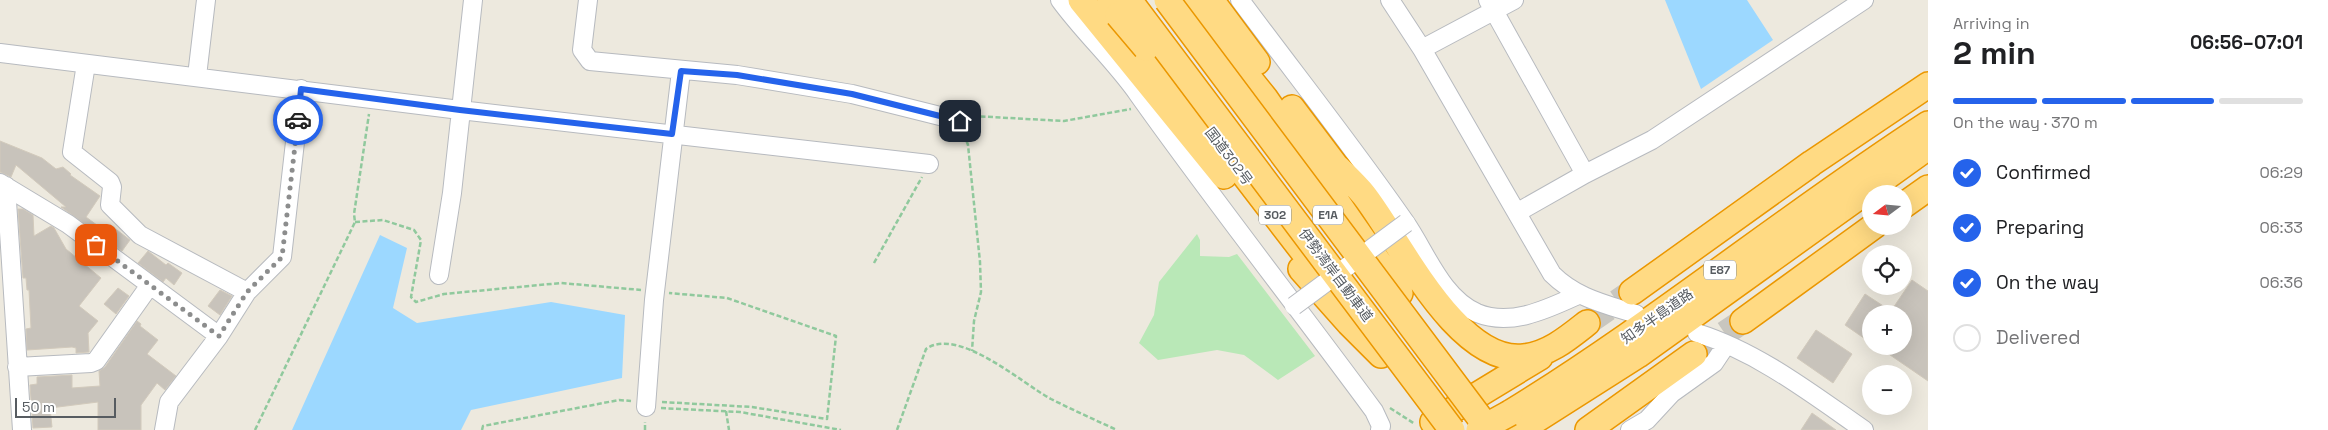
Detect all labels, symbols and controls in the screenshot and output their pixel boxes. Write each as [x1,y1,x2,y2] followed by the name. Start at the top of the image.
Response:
[1953,13,2030,34] text: Arriving in
[2190,30,2303,55] text: 06:56–07:01
[1953,33,2036,73] text: 2 min
[273,95,323,145] courier
[939,100,981,142] pin
[284,106,312,134] icon: car
[946,107,974,135] icon: home
[1953,112,2098,133] text: On the way · 370 m
[1201,123,1257,189] street label: 国道302号
[1953,159,1981,187] icon: check
[1996,160,2091,185] text: Confirmed
[2260,162,2303,183] text: 06:29
[1862,185,1912,235] north arrow
[1862,185,1912,415] map controls
[1259,206,1291,224] road number: 302
[1313,206,1343,224] road number: E1A
[1953,214,1981,242] icon: check
[1996,215,2084,240] text: Preparing
[2260,217,2303,238] text: 06:33
[75,224,117,266] pin
[1295,225,1377,325] street label: 伊勢湾岸自動車道
[82,231,110,259] icon: bag
[1862,245,1912,295] button: locate
[1704,260,1736,280] road number: E87
[1953,269,1981,297] icon: check
[1996,270,2099,295] text: On the way
[2259,272,2303,293] text: 06:36
[1617,285,1697,347] street label: 知多半島道路
[1862,305,1912,355] button: +
[1996,325,2081,350] text: Delivered
[1862,365,1912,415] button: −
[15,395,116,418] scale bar
[22,398,55,416] text: 50 m

